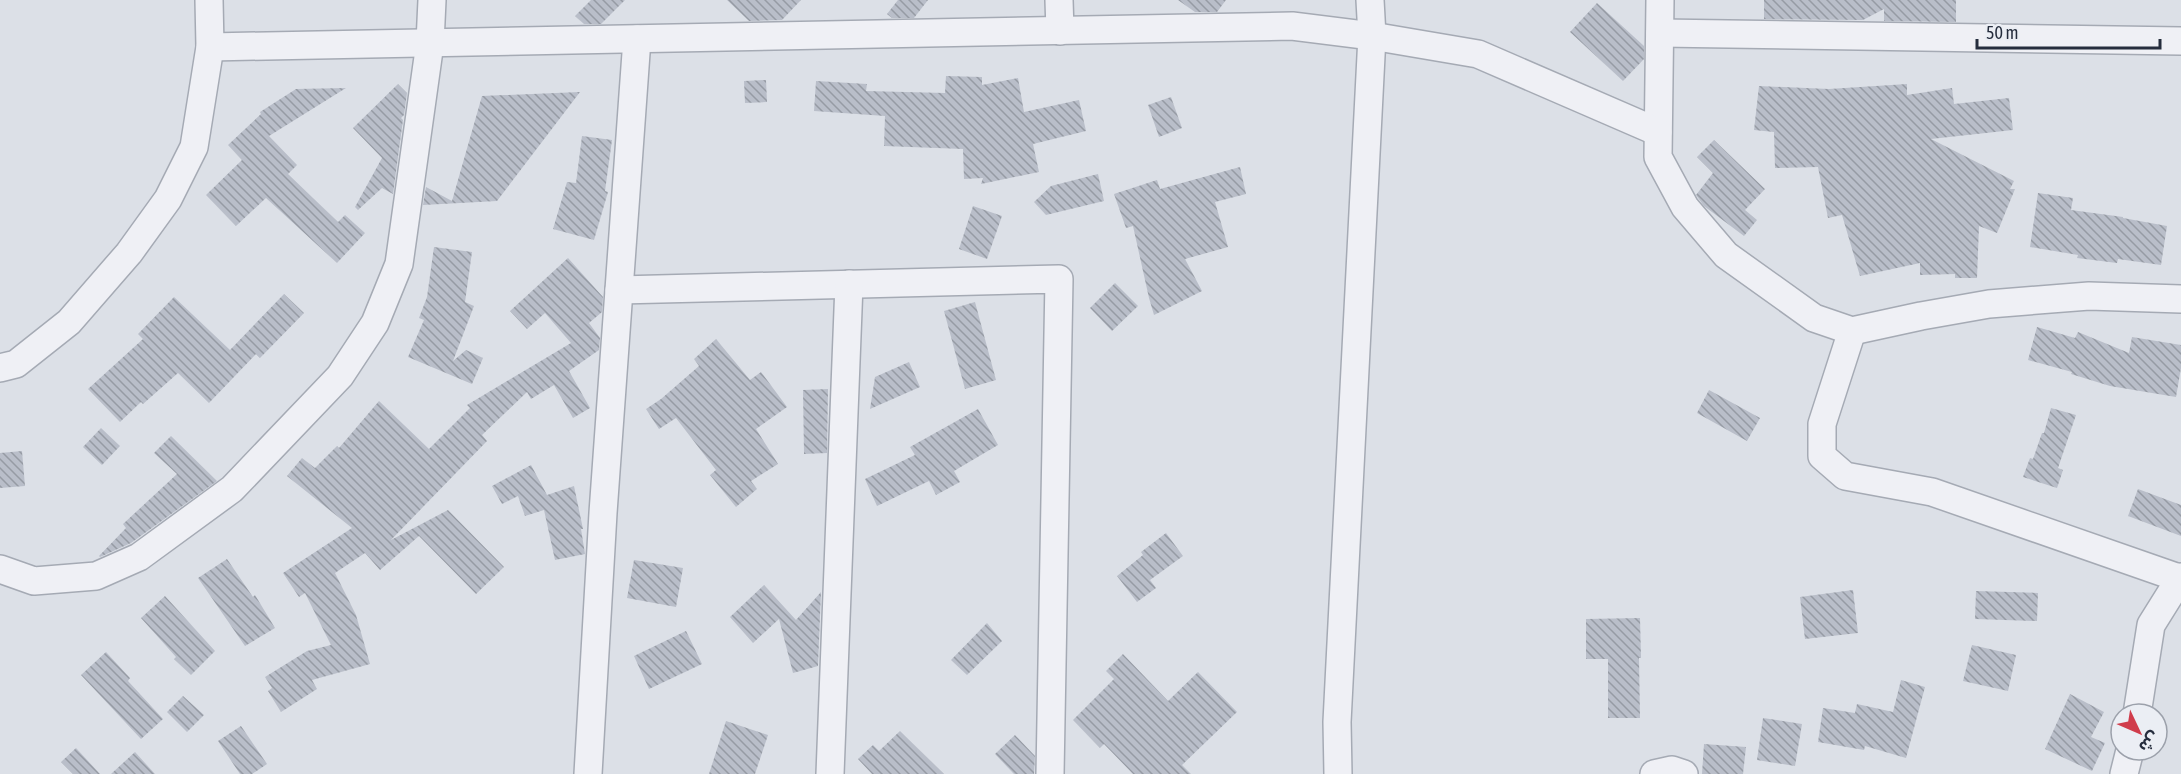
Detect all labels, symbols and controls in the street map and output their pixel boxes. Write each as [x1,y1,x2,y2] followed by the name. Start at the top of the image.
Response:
[1977,12,2160,50] scale bar
[1986,22,2018,43] text: 50 m
[2109,702,2169,762] north arrow
[2135,728,2164,757] text: ش

